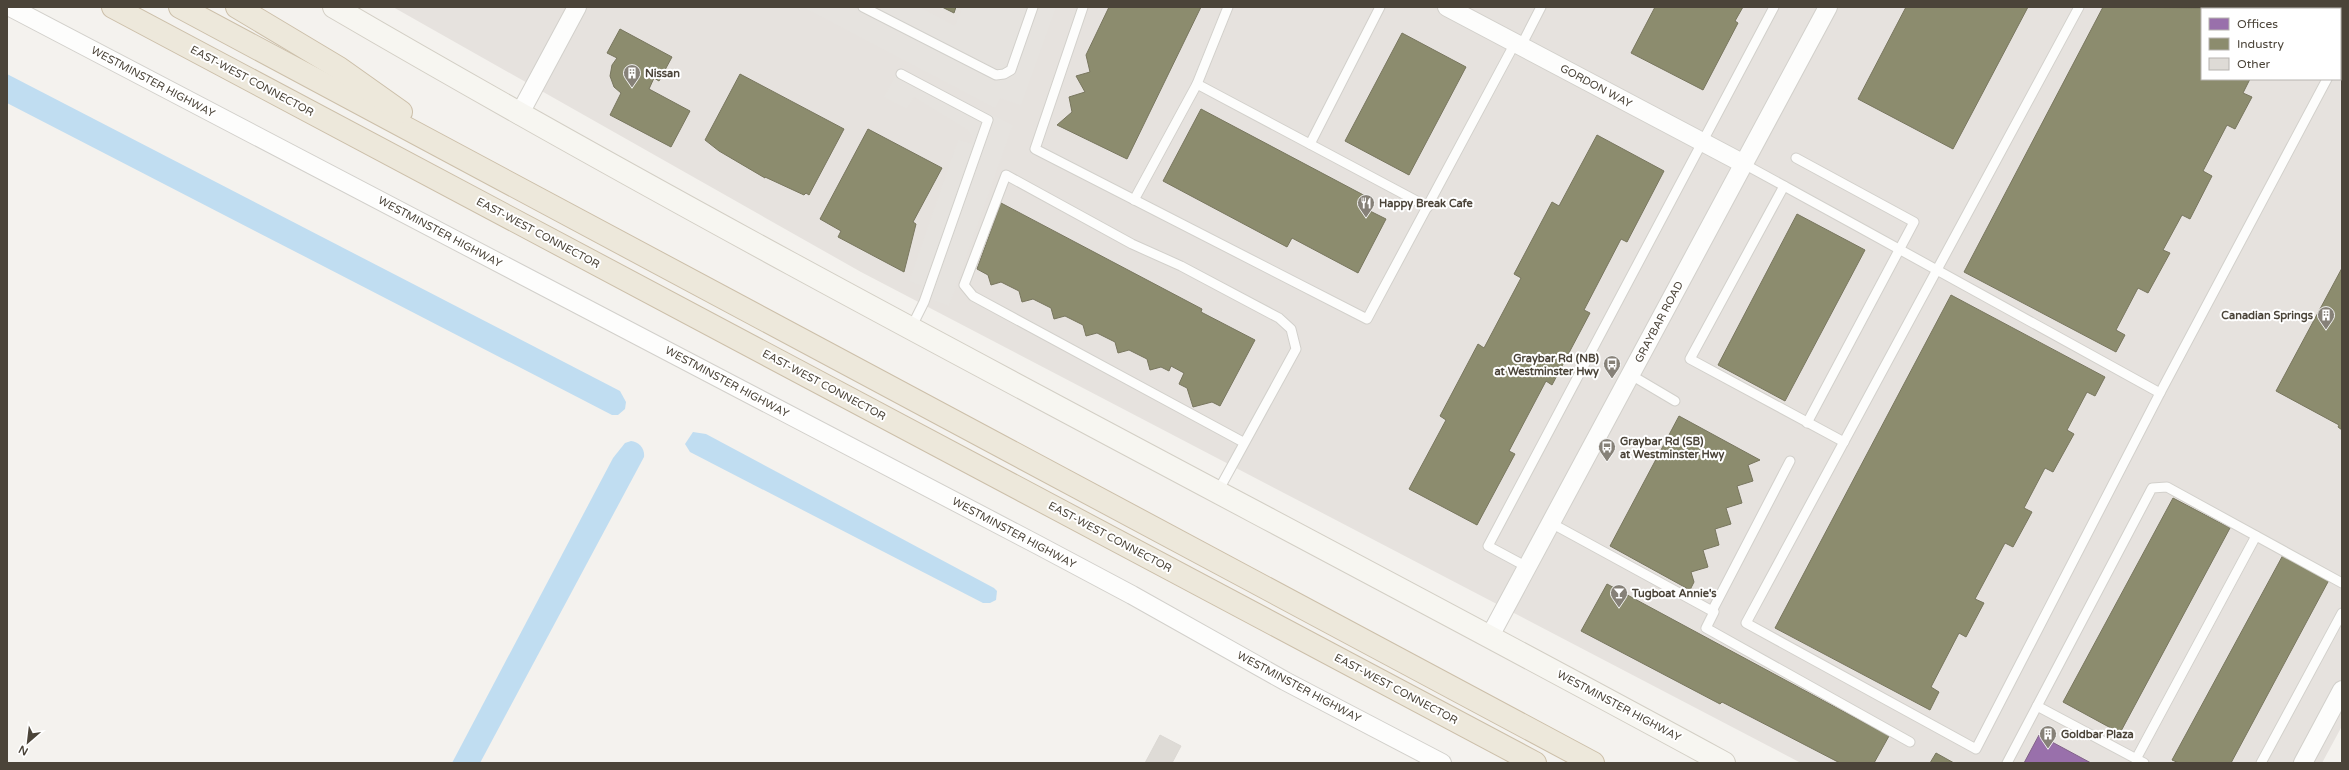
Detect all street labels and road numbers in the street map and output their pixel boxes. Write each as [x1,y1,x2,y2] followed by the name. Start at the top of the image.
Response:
[188,43,316,119] street label: EAST-WEST CONNECTOR
[89,44,217,120] street label: WESTMINSTER HIGHWAY
[1558,62,1634,110] street label: GORDON WAY
[376,194,504,270] street label: WESTMINSTER HIGHWAY
[474,195,602,271] street label: EAST-WEST CONNECTOR
[1632,279,1686,365] street label: GRAYBAR ROAD
[663,344,791,420] street label: WESTMINSTER HIGHWAY
[760,347,888,423] street label: EAST-WEST CONNECTOR
[950,495,1078,571] street label: WESTMINSTER HIGHWAY
[1046,499,1174,575] street label: EAST-WEST CONNECTOR
[1235,649,1363,725] street label: WESTMINSTER HIGHWAY
[1332,651,1460,727] street label: EAST-WEST CONNECTOR
[1555,668,1683,744] street label: WESTMINSTER HIGHWAY

